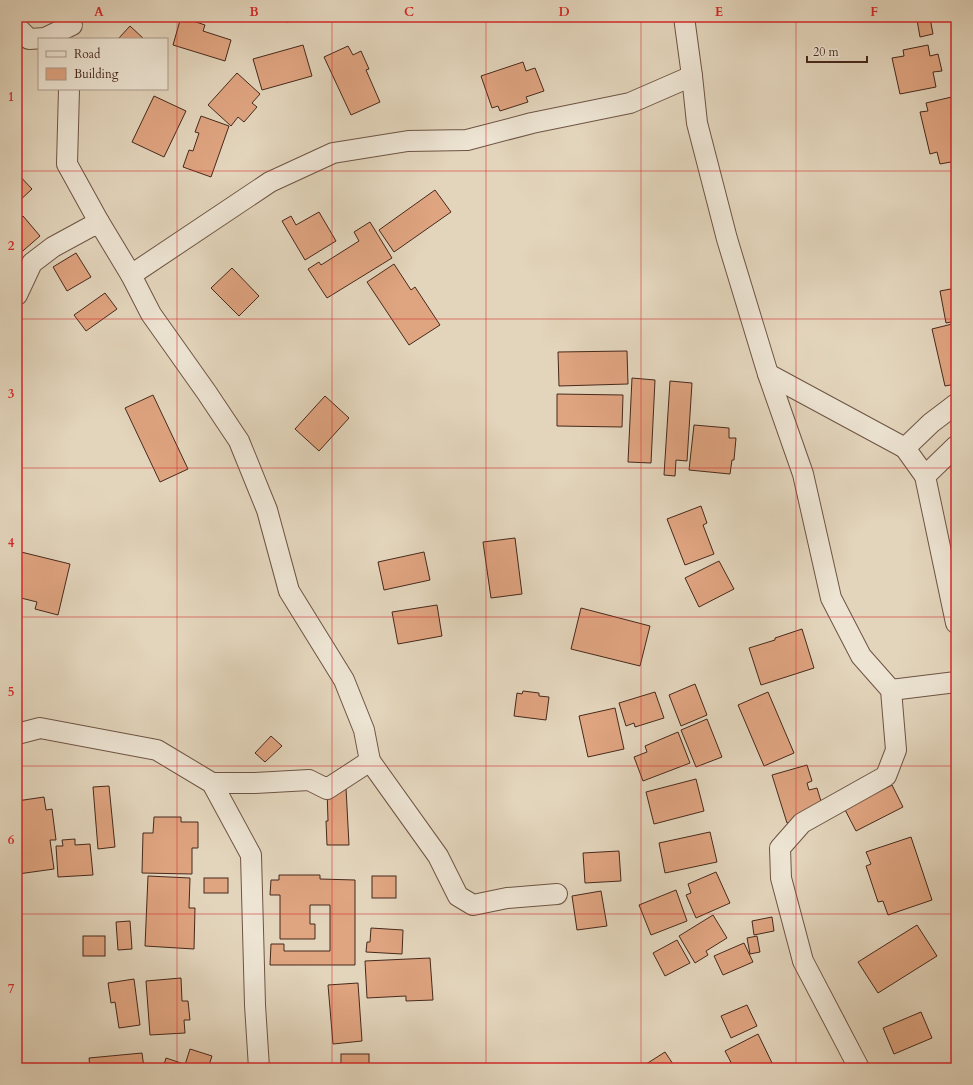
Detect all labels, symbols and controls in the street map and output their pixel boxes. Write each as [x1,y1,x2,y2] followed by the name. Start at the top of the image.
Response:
[94,3,104,21] text: A
[249,3,259,21] text: B
[404,3,414,21] text: C
[558,3,570,21] text: D
[715,3,723,21] text: E
[870,3,878,21] text: F
[38,38,168,90] legend
[807,38,867,64] scale bar
[813,44,840,60] text: 20 m
[74,46,101,62] text: Road
[74,66,119,82] text: Building
[8,88,14,106] text: 1
[8,237,15,255] text: 2
[8,385,15,403] text: 3
[8,534,15,552] text: 4
[8,683,14,701] text: 5
[8,831,15,849] text: 6
[8,980,15,998] text: 7

